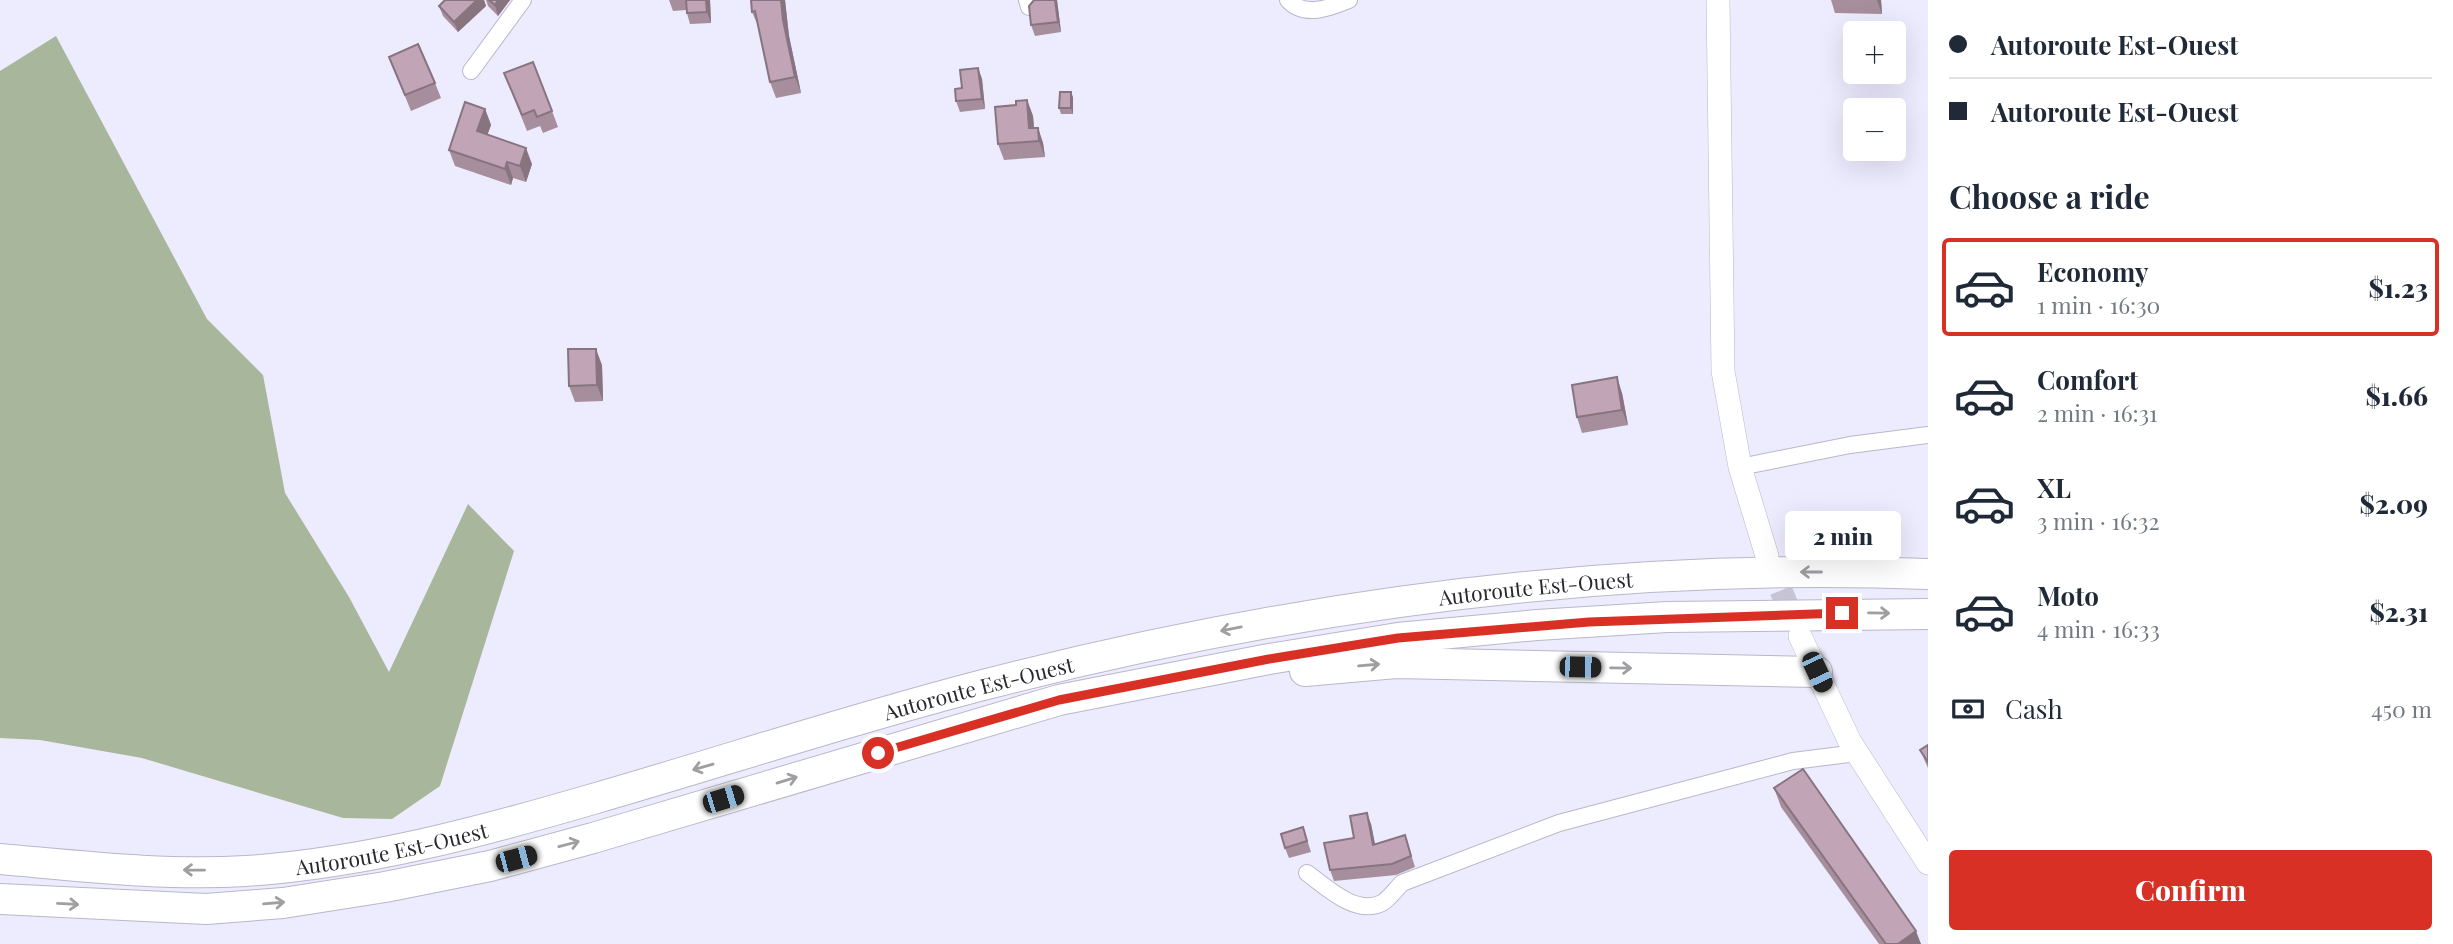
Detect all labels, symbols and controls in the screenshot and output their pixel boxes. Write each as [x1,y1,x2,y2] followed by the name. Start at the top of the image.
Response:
[1843,21,1906,161] map controls
[1843,21,1906,84] button: +
[1991,27,2238,62] text: Autoroute Est-Ouest
[1991,94,2238,129] text: Autoroute Est-Ouest
[1843,98,1906,161] button: −
[1949,174,2150,217] text: Choose a ride
[2037,254,2148,289] text: Economy
[1953,256,2016,319] icon: car
[2368,270,2428,305] text: $1.23
[2037,289,2160,320] text: 1 min · 16:30
[2037,362,2138,397] text: Comfort
[1953,364,2016,427] icon: car
[2365,378,2428,413] text: $1.66
[2037,397,2158,428] text: 2 min · 16:31
[2037,470,2071,505] text: XL
[1953,472,2016,535] icon: car
[2360,486,2428,521] text: $2.09
[2037,505,2159,536] text: 3 min · 16:32
[1784,512,1900,560] callout: 2 min
[1813,520,1873,551] text: 2 min
[1436,564,1634,611] street label: Autoroute Est-Ouest
[1800,565,1823,579] one-way arrow
[2037,578,2099,613] text: Moto
[1953,580,2016,643] icon: car
[2369,594,2428,629] text: $2.31
[1826,597,1858,629] route end
[1867,606,1890,619] one-way arrow
[2037,613,2160,644] text: 4 min · 16:33
[1220,623,1243,636] one-way arrow
[879,649,1077,726] street label: Autoroute Est-Ouest
[1799,649,1836,695] car
[1559,656,1602,678] car
[1357,658,1380,671] one-way arrow
[1609,661,1632,674] one-way arrow
[1949,690,1987,728] icon: cash
[2005,691,2063,726] text: Cash
[2371,693,2432,724] text: 450 m
[862,737,894,769] route start
[692,762,714,775] one-way arrow
[776,773,798,786] one-way arrow
[700,783,747,815] car
[293,815,491,880] street label: Autoroute Est-Ouest
[558,837,580,850] one-way arrow
[493,843,540,875] car
[1949,850,2432,930] button: Confirm
[183,863,206,877] one-way arrow
[263,896,285,909] one-way arrow
[56,897,79,910] one-way arrow

